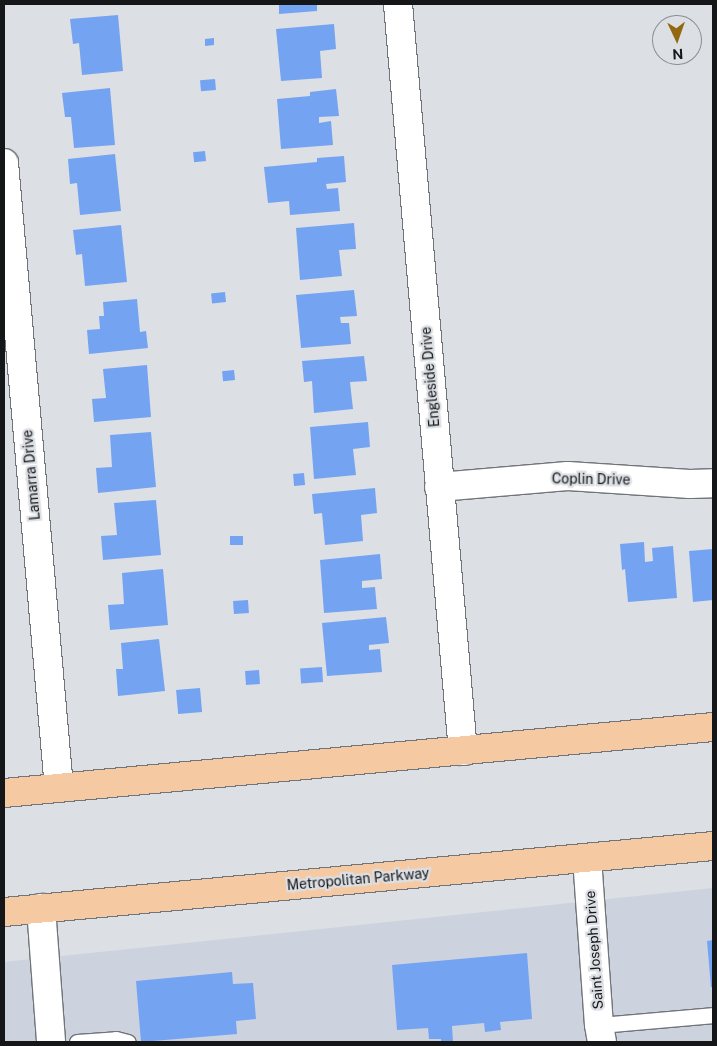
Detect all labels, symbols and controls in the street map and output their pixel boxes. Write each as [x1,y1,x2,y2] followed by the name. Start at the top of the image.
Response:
[652,15,702,65] north arrow
[672,46,684,62] text: N
[417,326,443,428] street label: Engleside Drive
[19,429,43,521] street label: Lamarra Drive
[552,470,630,488] street label: Coplin Drive
[286,864,430,894] street label: Metropolitan Parkway
[581,890,607,1010] street label: Saint Joseph Drive

